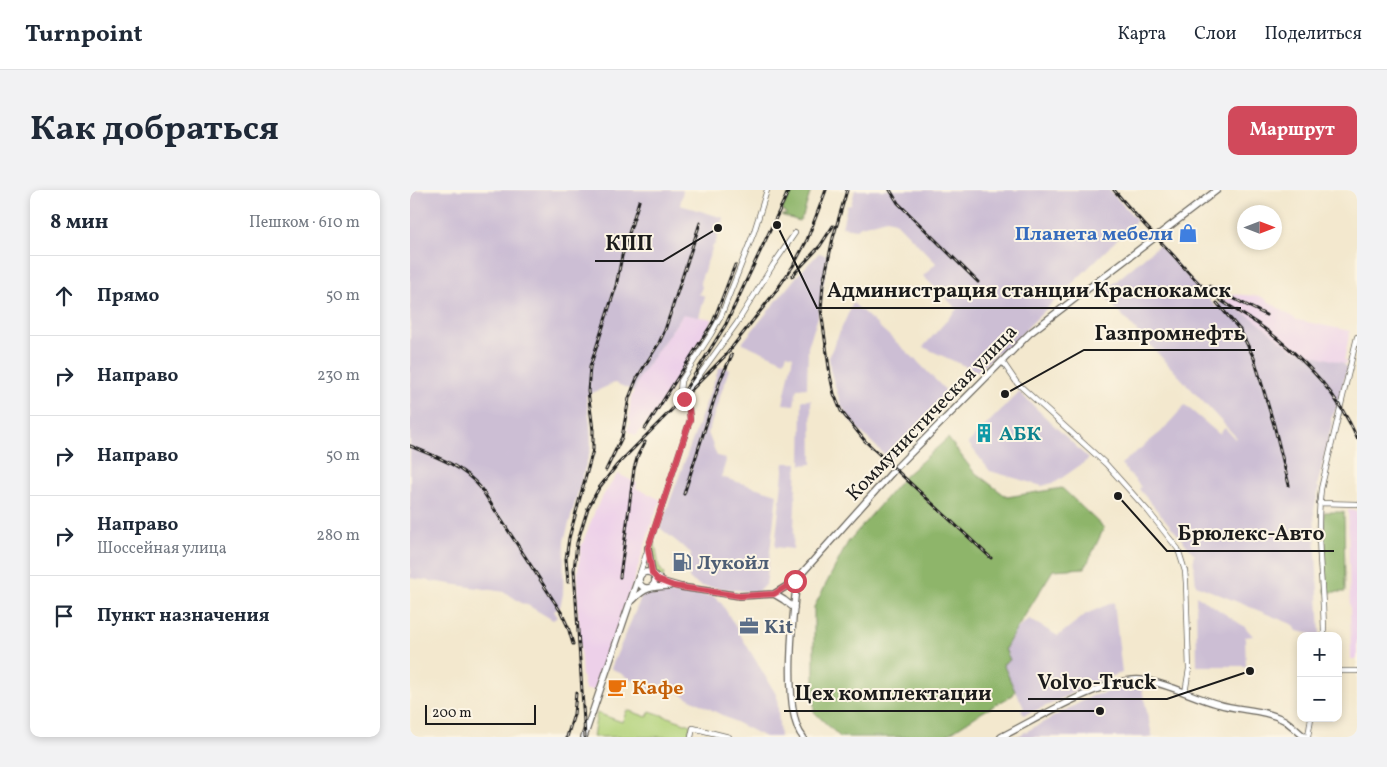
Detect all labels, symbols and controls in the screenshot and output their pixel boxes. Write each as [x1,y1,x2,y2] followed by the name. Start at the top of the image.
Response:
[25,18,143,52] text: Turnpoint
[1118,22,1166,47] text: Карта
[1194,22,1236,47] text: Слои
[1264,22,1362,47] text: Поделиться
[30,106,279,154] text: Как добраться
[1228,106,1357,155] button: Маршрут
[1237,205,1282,250] north arrow
[50,208,109,237] text: 8 мин
[249,212,360,234] text: Пешком · 610 m
[1015,221,1173,249] place label: Планета мебели
[1177,222,1199,244] shop icon: Планета мебели
[595,225,663,261] callout: КПП
[605,230,653,259] text: КПП
[817,272,1241,308] callout: Администрация станции Краснокамск
[827,277,1231,306] text: Администрация станции Краснокамск
[50,282,78,310] icon: ahead
[97,283,159,309] text: Прямо
[326,285,360,307] text: 50 m
[1084,314,1255,350] callout: Газпромнефть
[840,319,1024,508] street label: Коммунистическая улица
[1095,320,1245,349] text: Газпромнефть
[50,362,78,390] icon: right
[97,363,179,389] text: Направо
[317,365,360,387] text: 230 m
[673,388,696,411] route end
[999,421,1042,449] place label: АБК
[973,422,995,444] building icon: АБК
[50,442,78,470] icon: right
[97,443,179,469] text: Направо
[326,445,360,467] text: 50 m
[97,512,179,538] text: Направо
[1167,515,1334,551] callout: Брюлекс-Авто
[1178,520,1324,549] text: Брюлекс-Авто
[50,522,78,550] icon: right
[316,525,360,547] text: 280 m
[97,538,227,560] text: Шоссейная улица
[697,550,769,578] place label: Лукойл
[671,551,693,573] fuel station icon: Лукойл
[784,570,807,593] route start
[50,602,78,630] icon: arrive
[97,603,270,629] text: Пункт назначения
[764,614,794,642] place label: Kit
[738,615,760,637] office icon: Kit
[1297,632,1342,722] map controls
[1297,632,1342,677] button: +
[1028,663,1167,699] callout: Volvo-Truck
[1037,669,1157,698] text: Volvo-Truck
[632,675,683,703] place label: Кафе
[784,675,1001,711] callout: Цех комплектации
[606,676,628,698] cafe icon: Кафе
[1297,677,1342,722] button: −
[795,680,992,709] text: Цех комплектации
[425,702,536,725] scale bar
[432,704,472,723] text: 200 m

